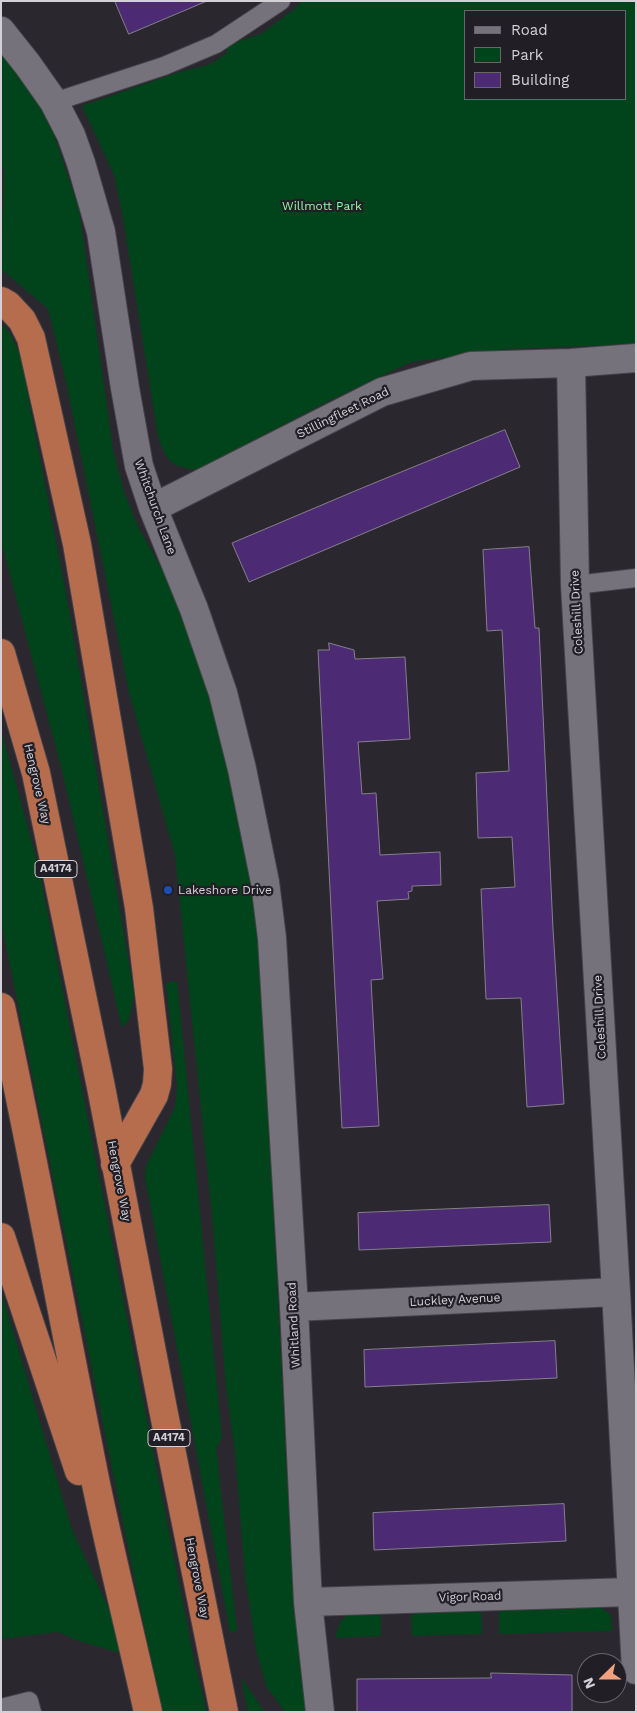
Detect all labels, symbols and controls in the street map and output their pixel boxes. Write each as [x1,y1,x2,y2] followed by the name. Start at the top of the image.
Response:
[464,10,627,100] legend
[511,21,548,39] text: Road
[511,46,543,64] text: Park
[511,71,569,89] text: Building
[282,199,362,213] park label: Willmott Park
[295,384,391,442] street label: Stillingfleet Road
[131,458,179,556] street label: Whitchurch Lane
[568,570,586,654] street label: Coleshill Drive
[21,742,53,826] street label: Hengrove Way
[35,861,77,878] road number: A4174
[178,883,272,897] place label: Lakeshore Drive
[162,884,174,896] marker: Lakeshore Drive
[591,975,609,1059] street label: Coleshill Drive
[104,1139,134,1223] street label: Hengrove Way
[285,1282,303,1368] street label: Whitland Road
[409,1290,501,1310] street label: Luckley Avenue
[148,1430,190,1446] road number: A4174
[182,1536,212,1620] street label: Hengrove Way
[438,1589,502,1605] street label: Vigor Road
[577,1653,627,1703] north arrow
[580,1675,598,1691] text: N

